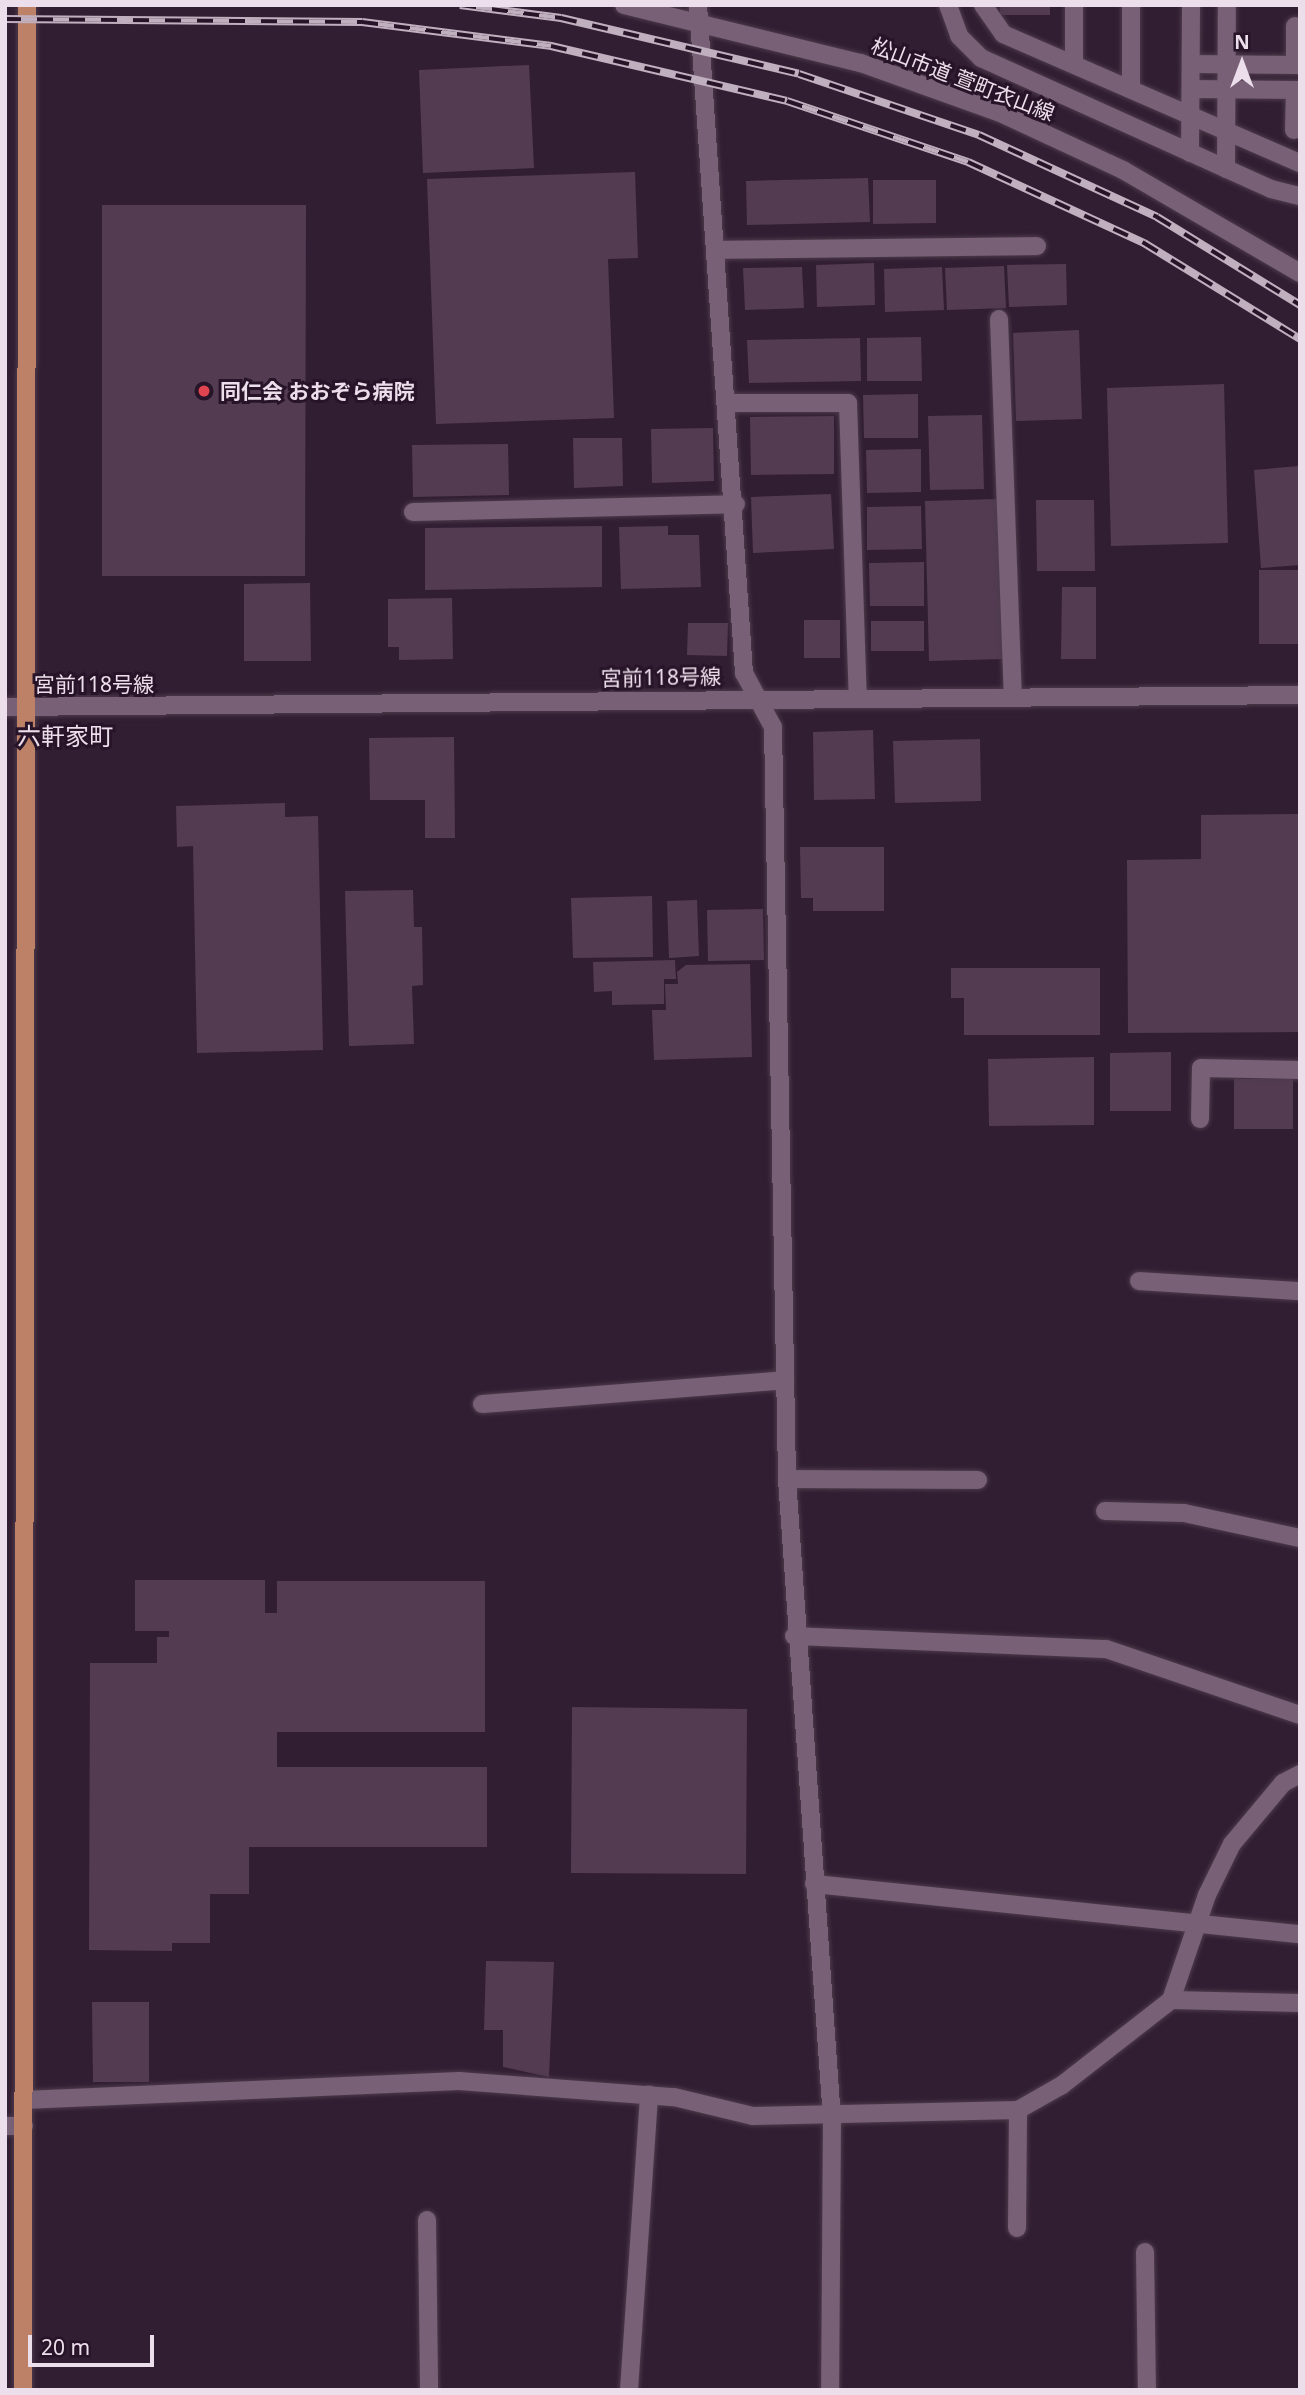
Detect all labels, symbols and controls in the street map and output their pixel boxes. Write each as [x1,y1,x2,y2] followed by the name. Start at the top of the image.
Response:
[1207,28,1277,98] north arrow
[1234,29,1250,55] text: N
[868,32,1058,126] street label: 松山市道 萱町衣山線
[220,378,414,404] place label: 同仁会 おおぞら病院
[194,381,214,401] marker: 同仁会 おおぞら病院
[601,663,721,691] street label: 宮前118号線
[34,671,154,697] street label: 宮前118号線
[17,722,113,750] district label: 六軒家町
[32,2322,158,2366] scale bar
[41,2333,90,2361] text: 20 m

